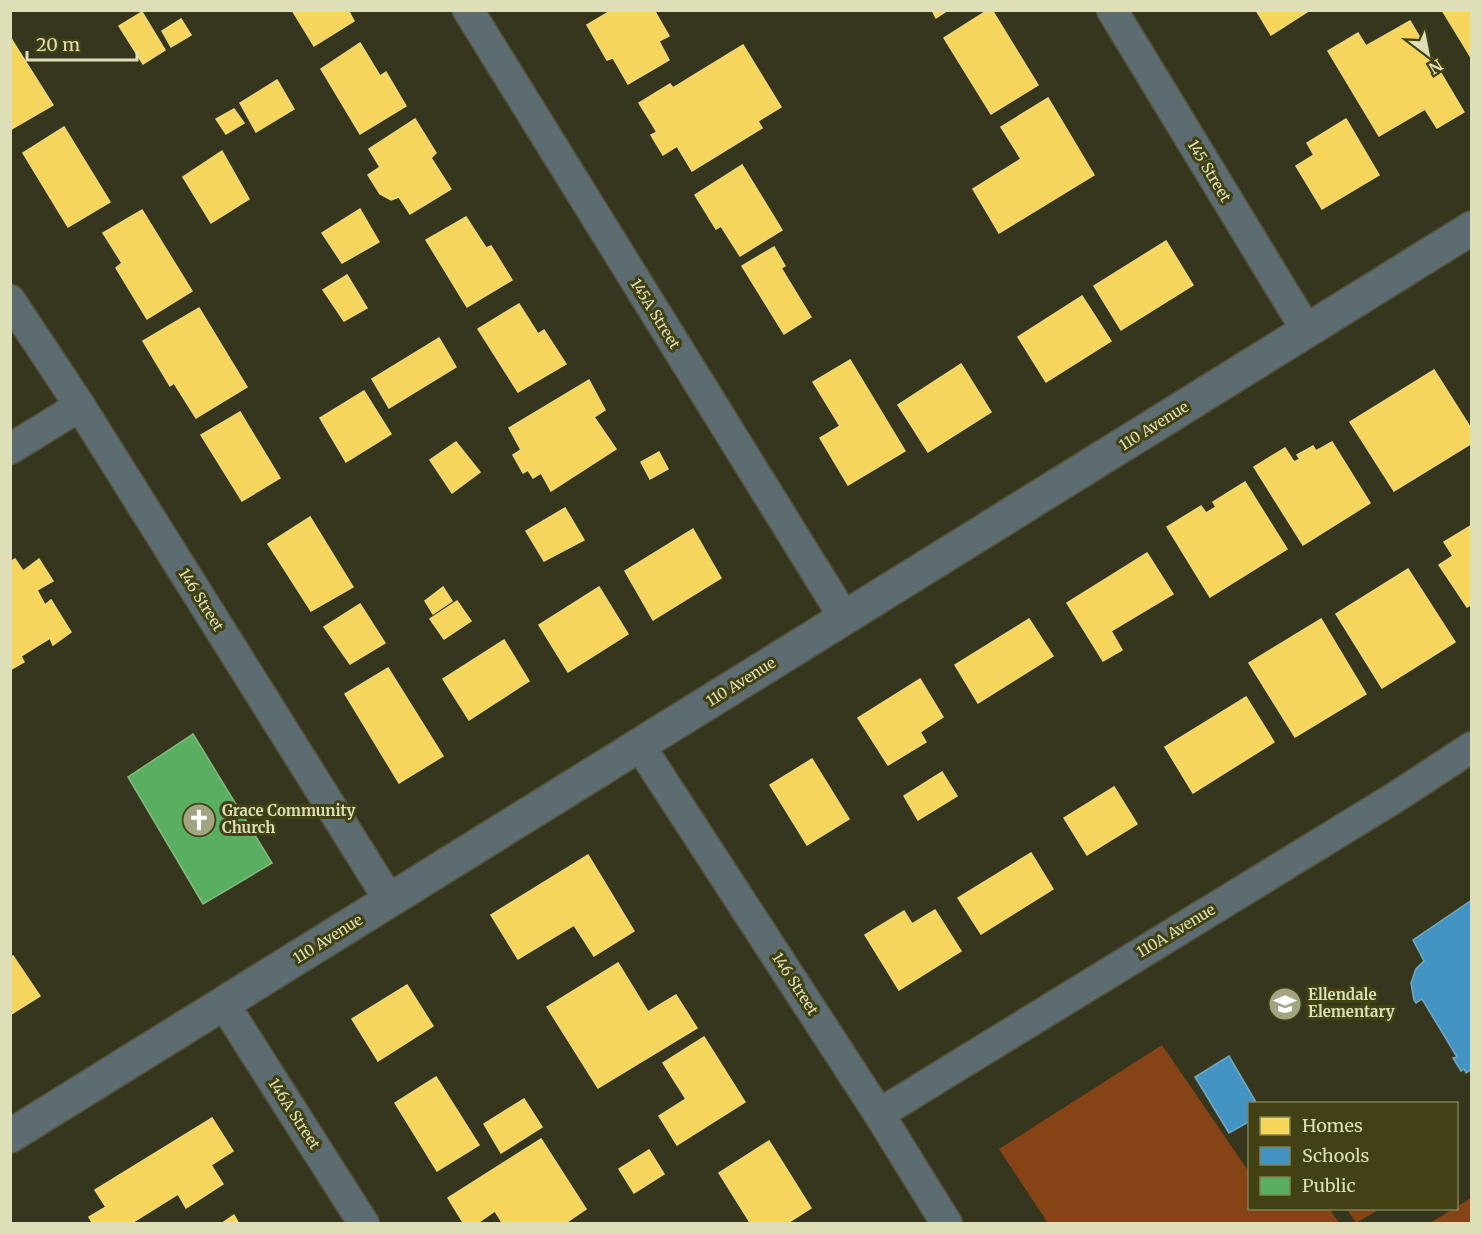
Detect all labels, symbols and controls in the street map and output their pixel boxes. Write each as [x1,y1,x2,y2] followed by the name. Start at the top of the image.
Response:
[27,24,136,62] scale bar
[1398,24,1458,84] north arrow
[36,33,80,56] text: 20 m
[1425,55,1447,79] text: N
[1183,136,1235,205] street label: 145 Street
[626,275,685,352] street label: 145A Street
[1115,397,1192,454] street label: 110 Avenue
[175,565,228,635] street label: 146 Street
[702,653,779,710] street label: 110 Avenue
[222,801,356,837] place label: Grace Community Church
[181,802,217,838] church icon: Grace Community Church
[1133,900,1219,961] street label: 110A Avenue
[289,910,366,967] street label: 110 Avenue
[768,949,823,1019] street label: 146 Street
[1308,985,1395,1021] place label: Ellendale Elementary
[1267,986,1303,1022] school or university icon: Ellendale Elementary
[264,1075,325,1153] street label: 146A Street
[1248,1102,1458,1210] legend
[1302,1114,1363,1137] text: Homes
[1302,1144,1370,1167] text: Schools
[1302,1174,1356,1197] text: Public

